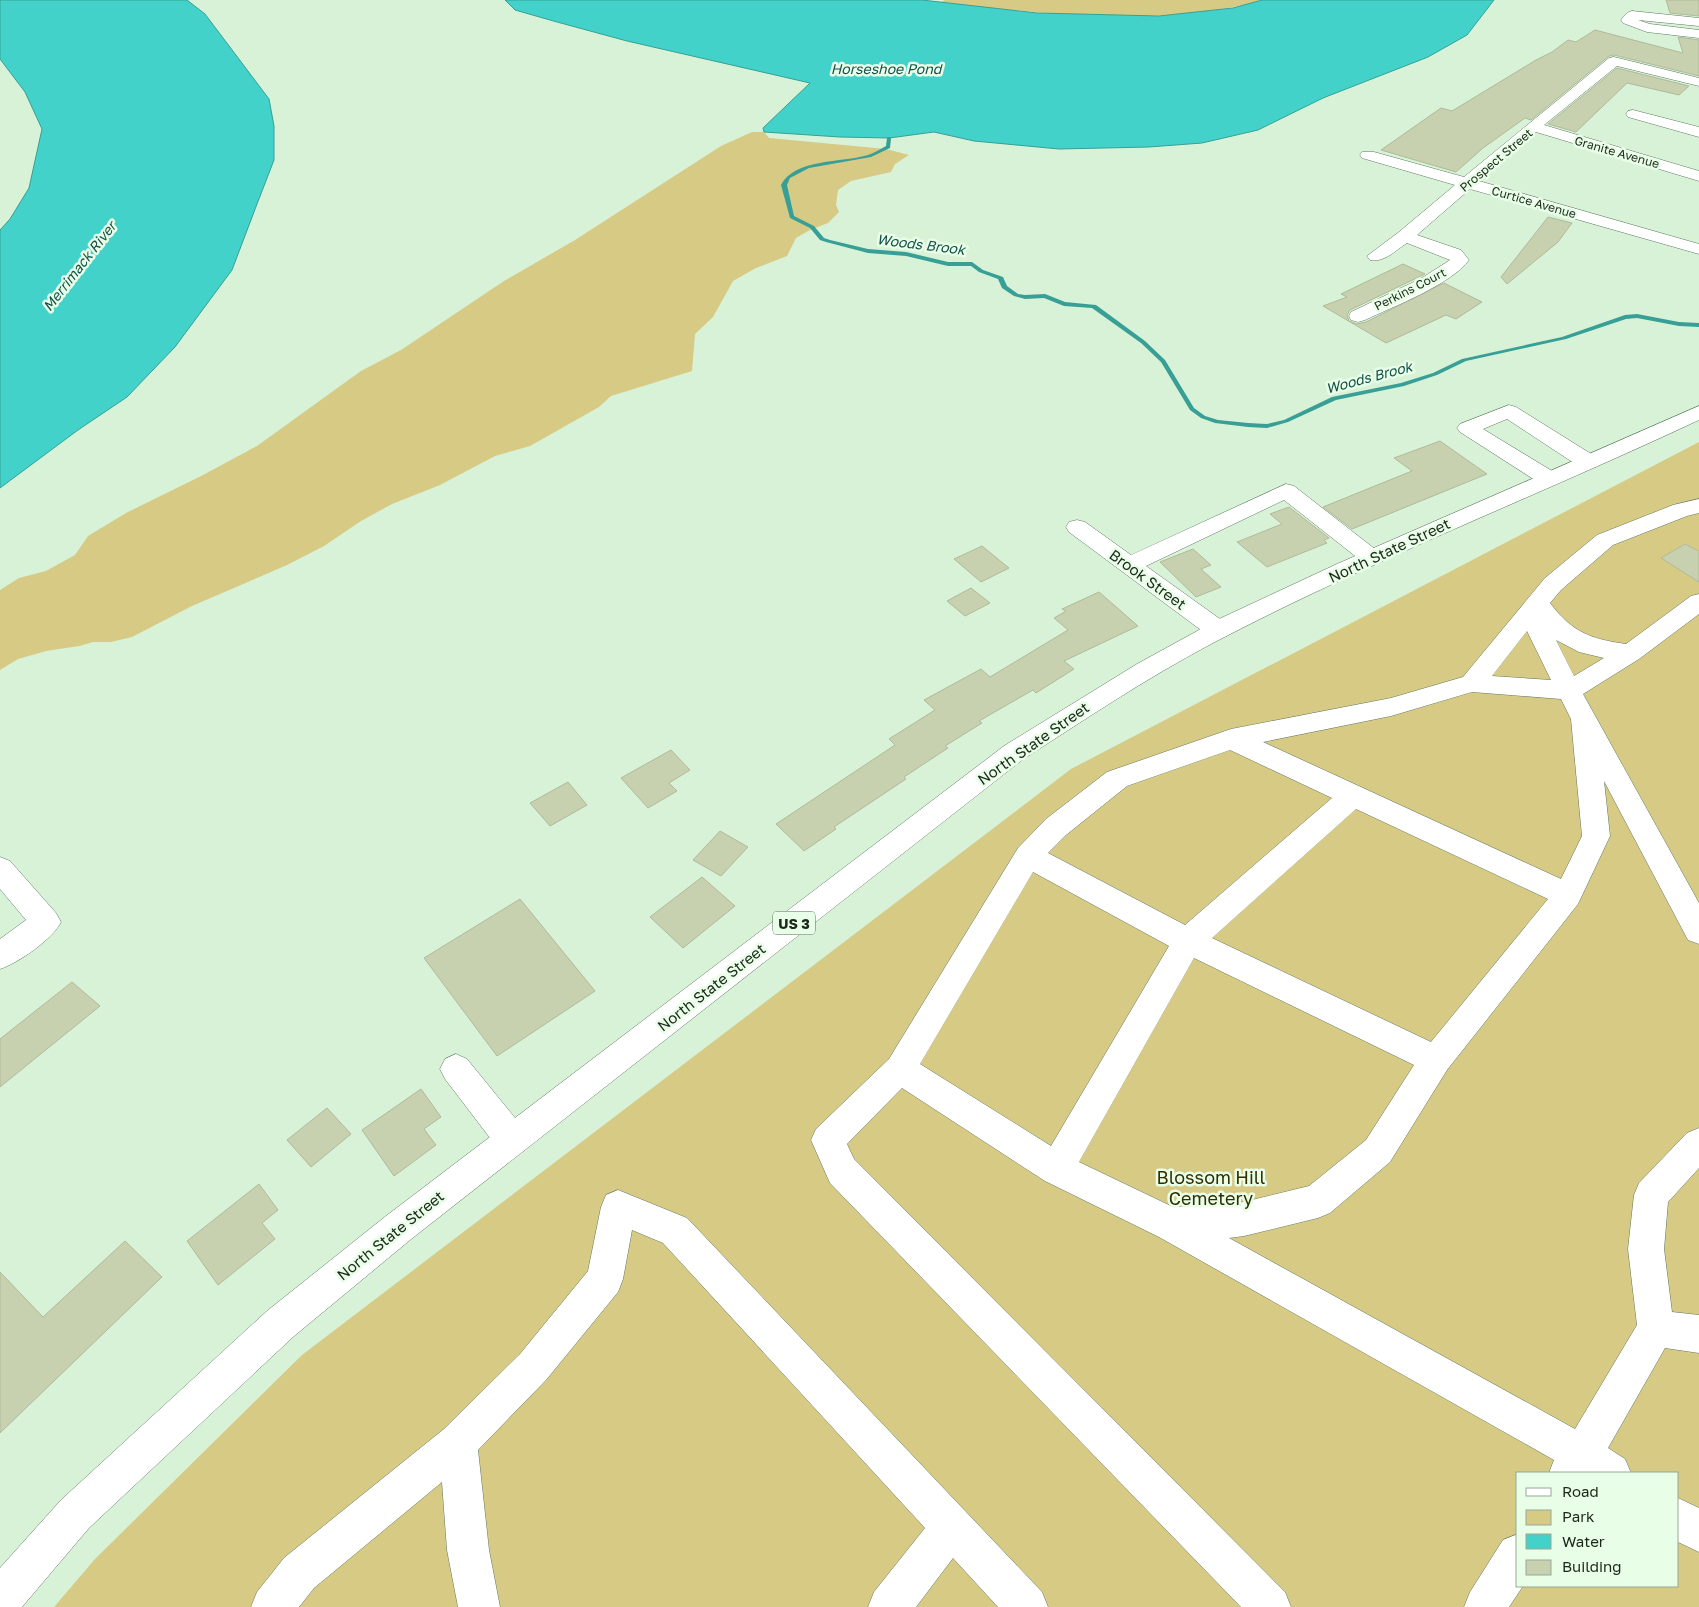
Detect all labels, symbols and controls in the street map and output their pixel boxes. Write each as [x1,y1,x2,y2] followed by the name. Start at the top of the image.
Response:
[831,60,943,77] water label: Horseshoe Pond
[1457,125,1536,195] street label: Prospect Street
[1573,133,1661,171] street label: Granite Avenue
[1490,183,1578,221] street label: Curtice Avenue
[39,216,121,314] water label: Merrimack River
[876,230,968,258] water label: Woods Brook
[1372,264,1449,313] street label: Perkins Court
[1324,357,1416,397] water label: Woods Brook
[1325,514,1453,586] street label: North State Street
[1106,545,1190,613] street label: Brook Street
[974,698,1092,788] street label: North State Street
[773,911,815,934] road number: US 3
[653,939,769,1035] street label: North State Street
[1157,1166,1266,1209] park label: Blossom Hill Cemetery
[333,1186,447,1284] street label: North State Street
[1516,1472,1679,1587] legend
[1562,1482,1599,1500] text: Road
[1562,1507,1595,1525] text: Park
[1562,1532,1605,1550] text: Water
[1562,1557,1622,1575] text: Building

